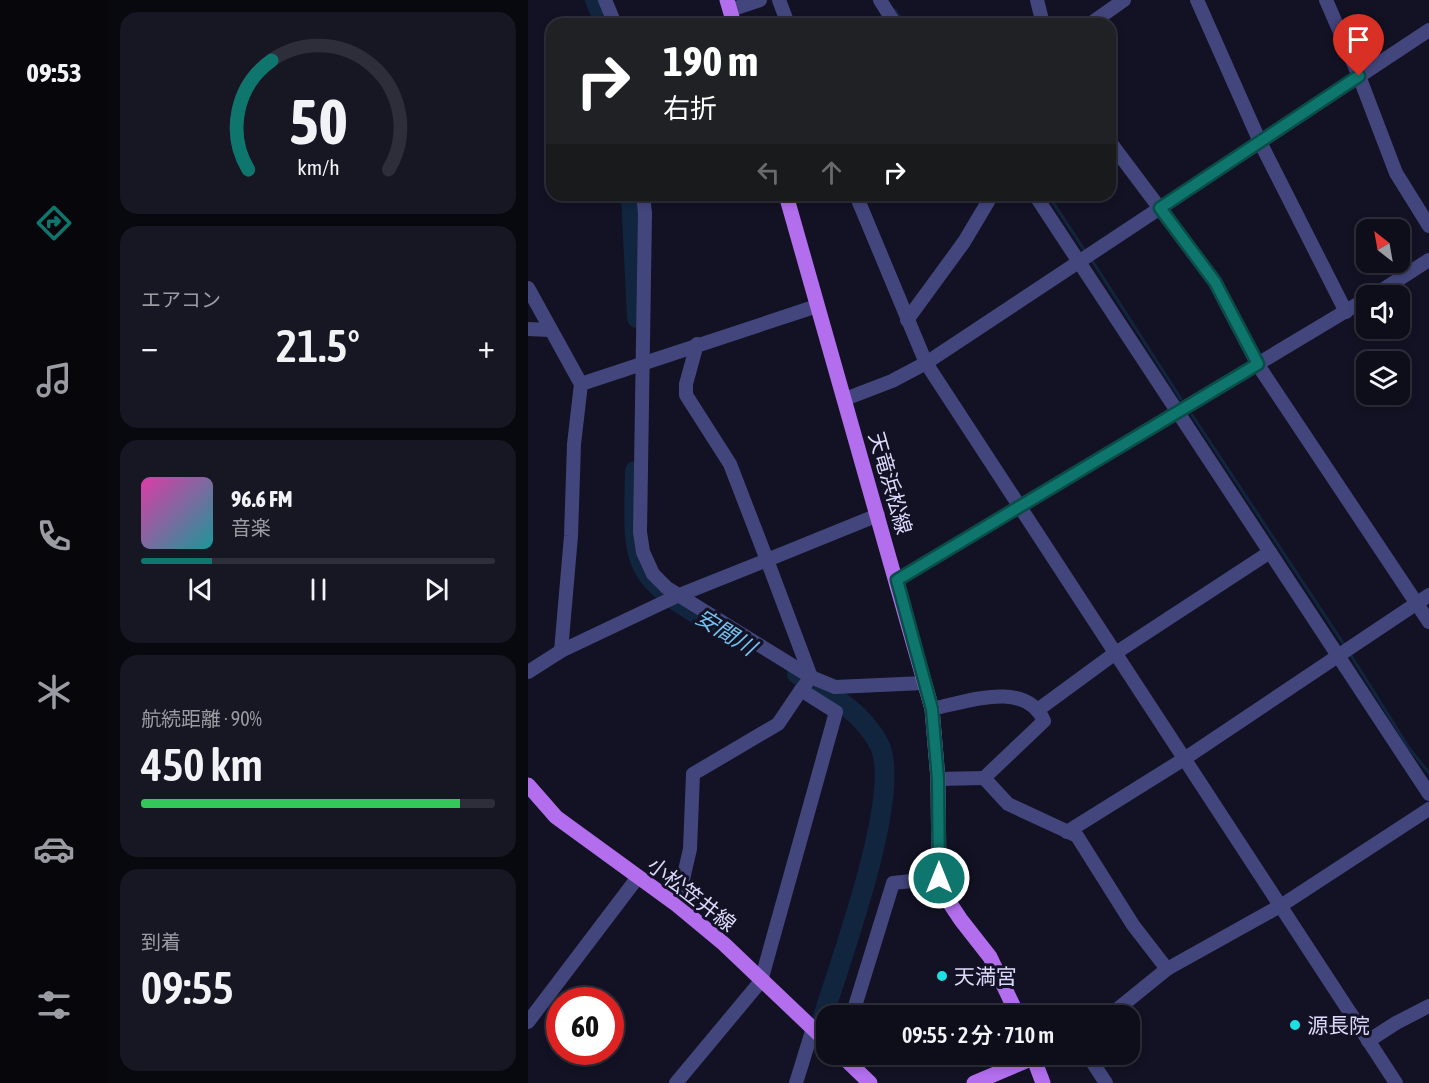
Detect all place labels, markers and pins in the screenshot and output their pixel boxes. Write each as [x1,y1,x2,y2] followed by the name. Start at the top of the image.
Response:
[1333,14,1384,76] pin
[954,964,1017,988] place label: 天満宮
[935,969,949,983] marker: 天満宮
[1307,1013,1370,1037] place label: 源長院
[1288,1018,1302,1032] marker: 源長院

